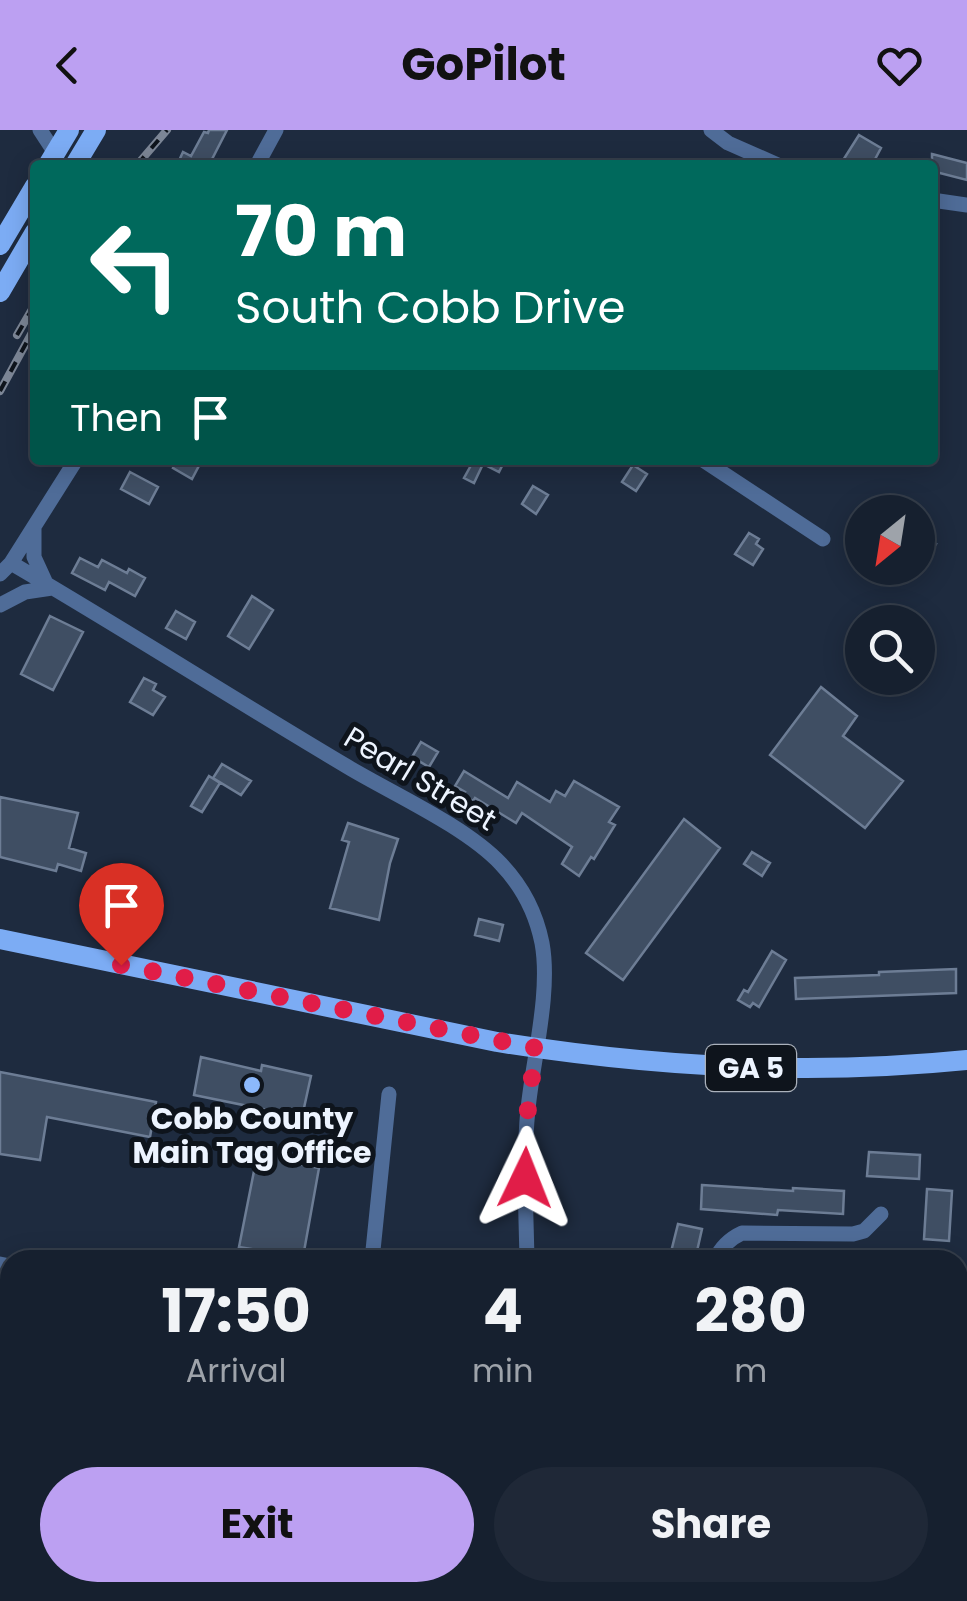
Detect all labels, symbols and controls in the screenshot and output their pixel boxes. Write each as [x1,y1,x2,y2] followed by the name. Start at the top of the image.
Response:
[401,33,566,96] text: GoPilot
[40,38,95,93] icon: back
[872,38,927,93] icon: heart
[235,182,407,281] text: 70 m
[70,200,200,330] icon: left
[235,276,625,339] text: South Cobb Drive
[183,390,238,445] icon: arrive
[70,391,163,444] text: Then
[845,495,935,585] north arrow
[845,495,935,695] map controls
[845,605,935,695] button: search
[336,716,504,841] street label: Pearl Street
[79,863,164,966] pin
[94,878,149,933] icon: arrive
[706,1045,796,1091] road number: GA 5
[241,1074,263,1096] marker: Cobb County Main Tag Office
[133,1097,371,1174] place label: Cobb County Main Tag Office
[473,1126,577,1230] position arrow
[161,1269,311,1353] text: 17:50
[482,1269,523,1353] text: 4
[695,1269,807,1353] text: 280
[186,1348,286,1393] text: Arrival
[472,1348,533,1393] text: min
[734,1348,767,1393] text: m
[40,1467,474,1582] button: Exit
[494,1467,928,1582] button: Share

